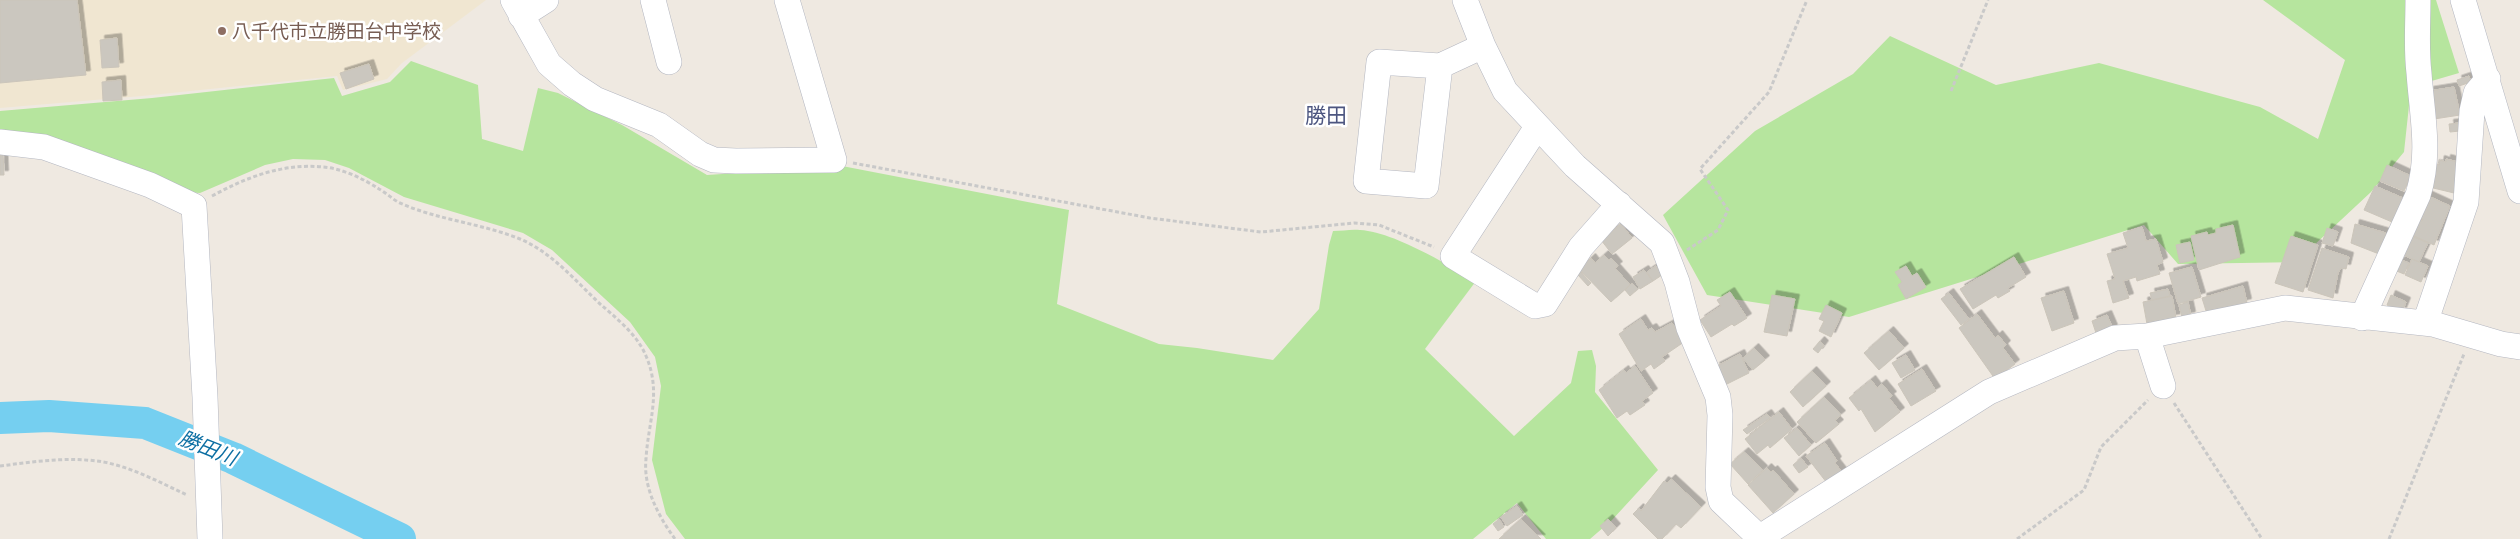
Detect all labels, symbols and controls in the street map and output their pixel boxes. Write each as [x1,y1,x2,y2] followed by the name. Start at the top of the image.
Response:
[232,19,441,43] place label: 八千代市立勝田台中学校
[216,25,228,37] marker: 八千代市立勝田台中学校
[1305,102,1347,129] district label: 勝田
[175,425,243,472] water label: 勝田川

